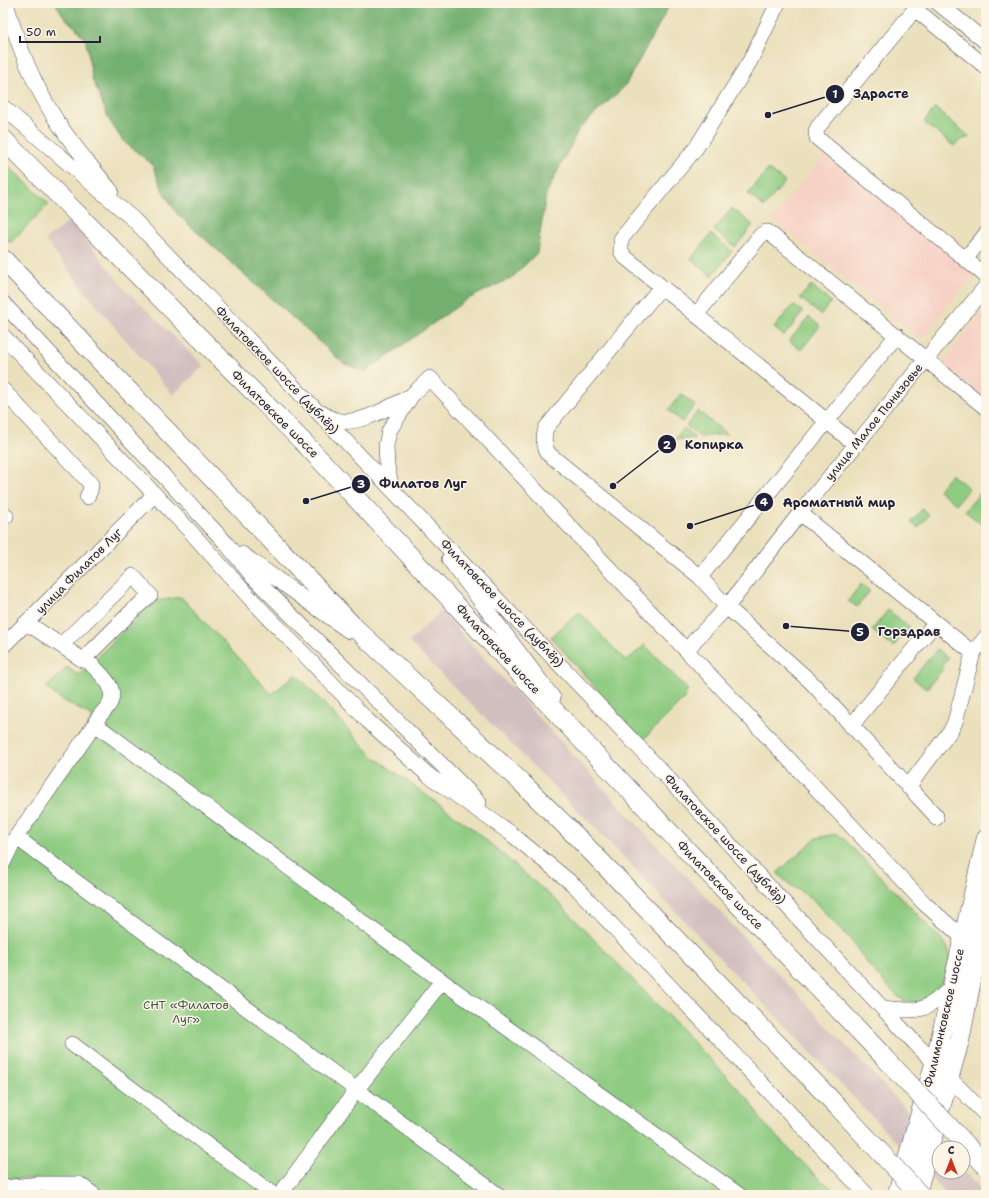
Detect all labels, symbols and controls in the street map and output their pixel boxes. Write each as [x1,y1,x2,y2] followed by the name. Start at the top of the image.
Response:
[20,18,100,44] scale bar
[26,24,56,40] text: 50 m
[825,81,916,106] callout: Здрасте
[853,85,909,102] text: Здрасте
[832,86,838,102] text: 1
[212,303,342,437] street label: Филатовское шоссе (дублёр)
[822,360,927,484] street label: улица Малое Понизовье
[228,367,322,461] street label: Филатовское шоссе
[657,432,752,457] callout: Копирка
[685,436,743,453] text: Копирка
[663,437,672,453] text: 2
[351,471,475,496] callout: Филатов Луг
[379,475,467,492] text: Филатов Луг
[357,476,365,492] text: 3
[754,490,903,515] callout: Ароматный мир
[760,494,769,510] text: 4
[783,494,896,511] text: Ароматный мир
[32,524,126,618] street label: улица Филатов Луг
[437,536,567,670] street label: Филатовское шоссе (дублёр)
[453,601,543,697] street label: Филатовское шоссе
[850,619,948,644] callout: Горздрав
[878,623,940,640] text: Горздрав
[856,624,864,640] text: 5
[661,771,789,907] street label: Филатовское шоссе (дублёр)
[674,838,766,932] street label: Филатовское шоссе
[920,947,968,1089] street label: Филимонковское шоссе
[143,997,229,1027] park label: СНТ «Филатов Луг»
[931,1140,971,1180] north arrow
[948,1143,955,1158] text: С

